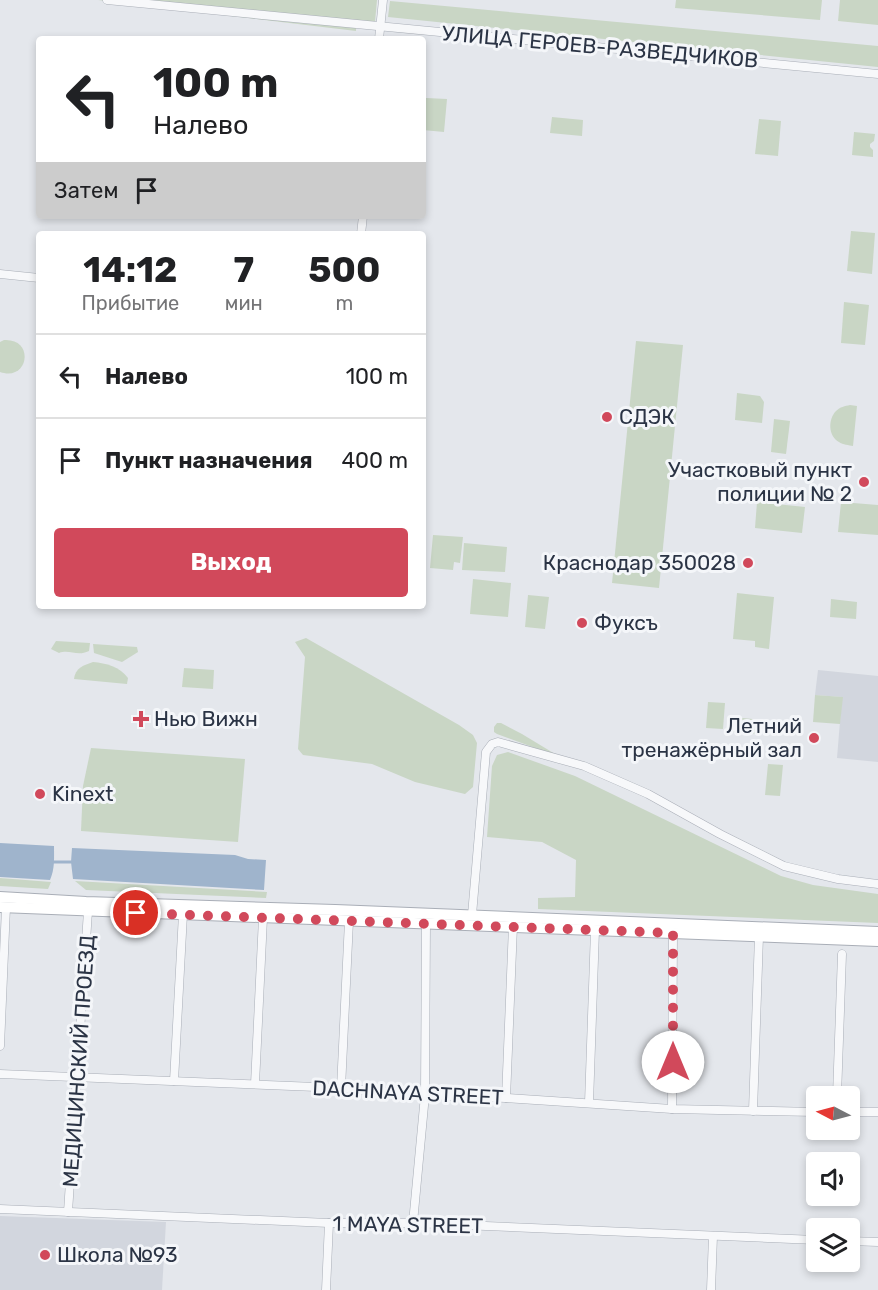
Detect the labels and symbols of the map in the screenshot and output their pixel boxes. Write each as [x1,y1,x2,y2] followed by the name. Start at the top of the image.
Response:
[441,20,759,73] street label: УЛИЦА ГЕРОЕВ-РАЗВЕДЧИКОВ
[619,404,675,429] place label: СДЭК
[600,410,614,424] marker: СДЭК
[668,457,852,506] place label: Участковый пункт полиции № 2
[857,475,871,489] marker: Участковый пункт полиции № 2
[543,550,736,575] place label: Краснодар 350028
[741,556,755,570] marker: Краснодар 350028
[594,610,658,635] place label: Фуксъ
[575,616,589,630] marker: Фуксъ
[154,706,258,731] place label: Нью Вижн
[132,710,150,728] marker: Нью Вижн
[621,713,802,762] place label: Летний тренажёрный зал
[807,731,821,745] marker: Летний тренажёрный зал
[52,781,114,806] place label: Kinext
[33,787,47,801] marker: Kinext
[110,887,161,938] pin
[57,934,100,1188] street label: МЕДИЦИНСКИЙ ПРОЕЗД
[641,1030,705,1094] position arrow
[312,1075,504,1110] street label: DACHNAYA STREET
[806,1086,860,1140] north arrow
[333,1211,483,1238] street label: 1 MAYA STREET
[57,1242,178,1267] place label: Школа №93
[38,1248,52,1262] marker: Школа №93

